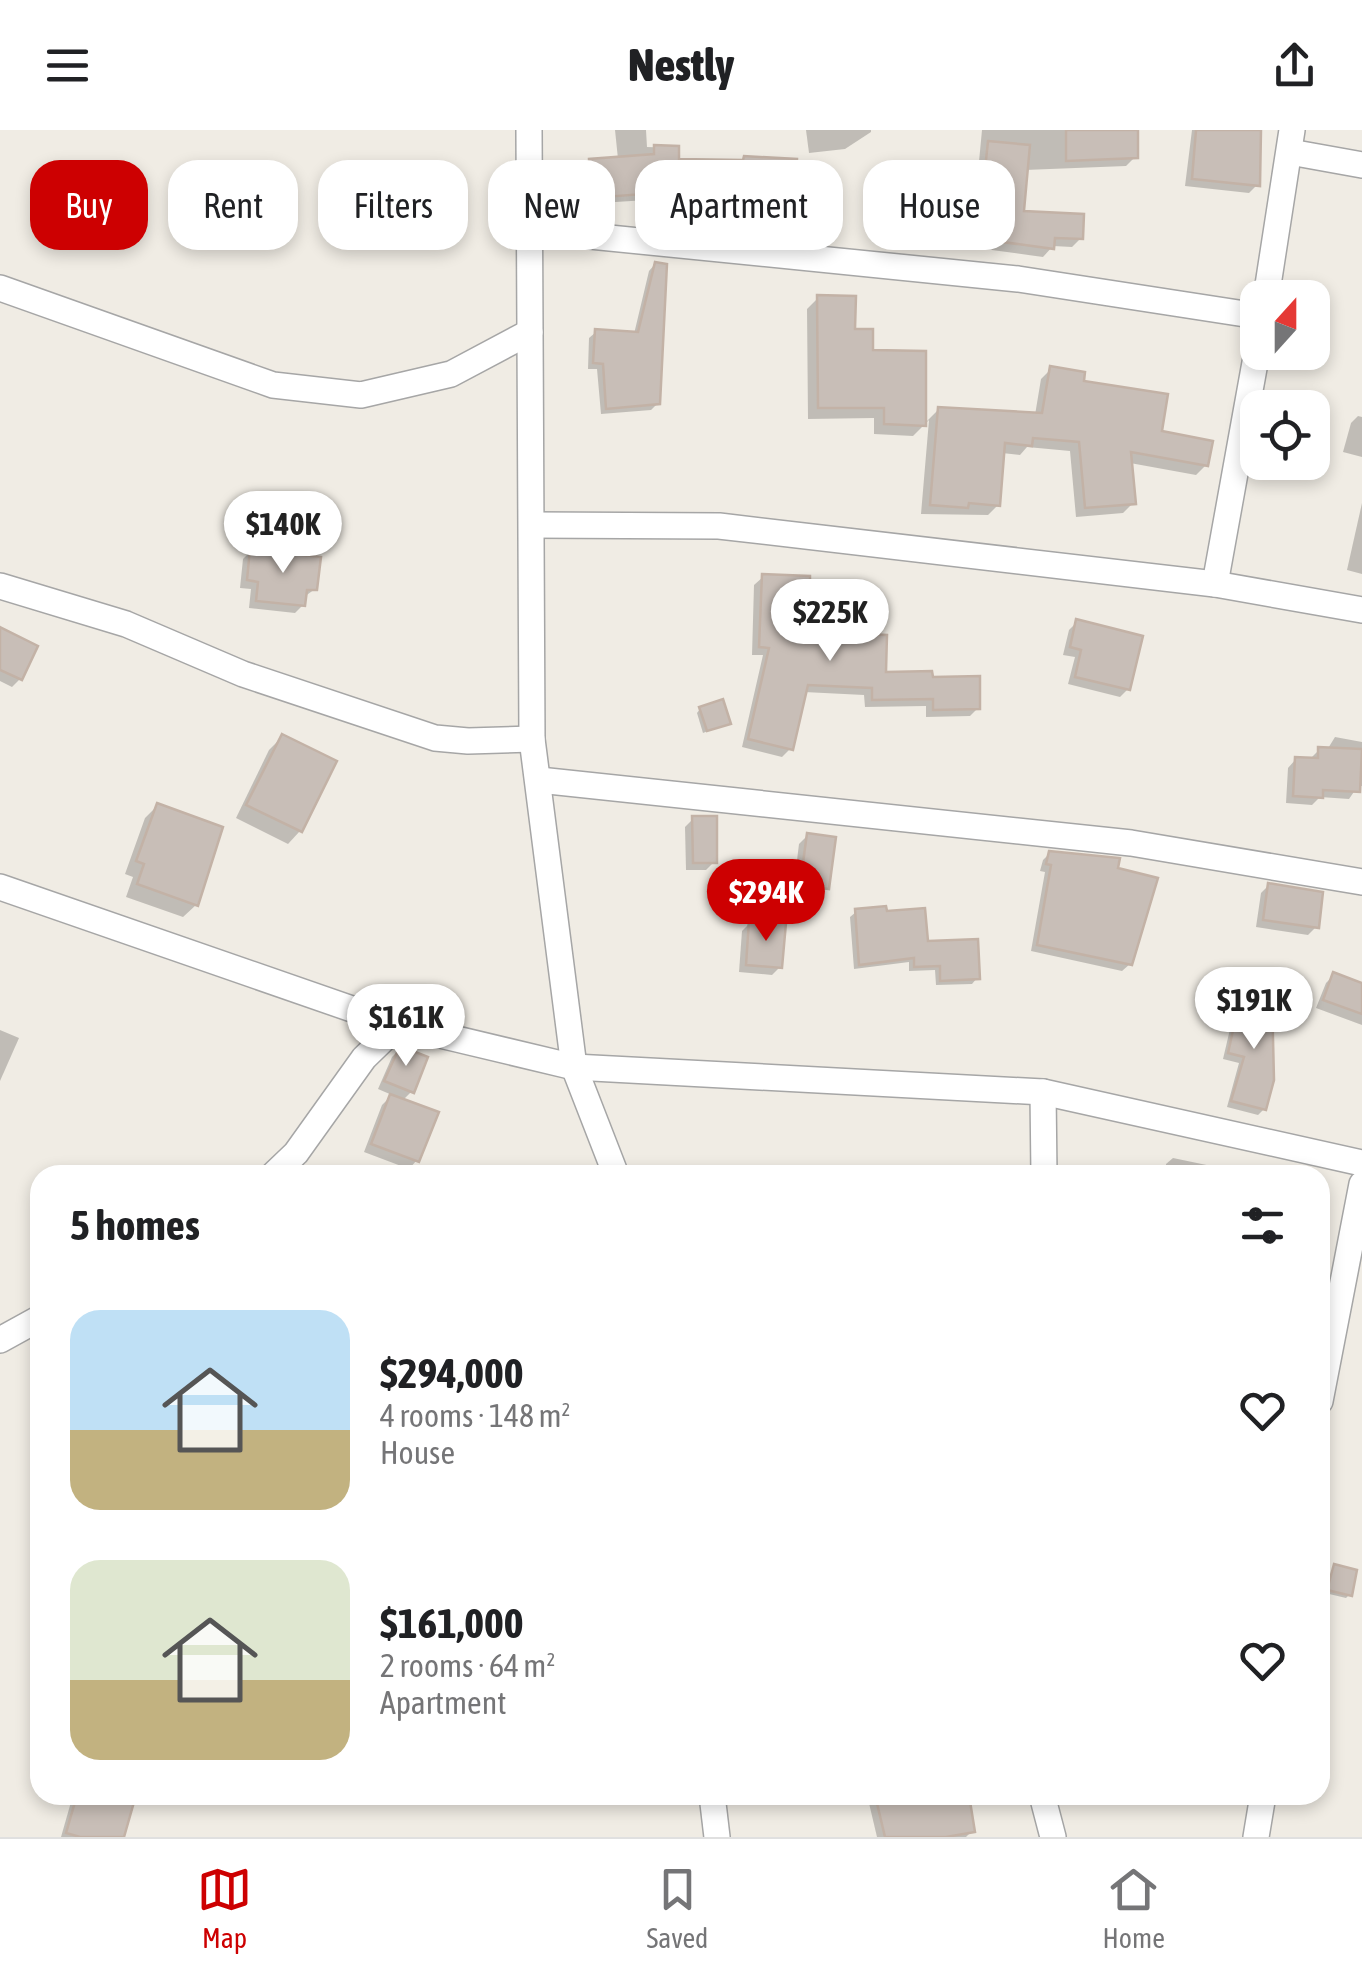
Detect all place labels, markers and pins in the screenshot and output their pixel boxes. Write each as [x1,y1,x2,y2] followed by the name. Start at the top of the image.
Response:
[213,491,353,576] pin: $140K
[760,579,900,664] pin: $225K
[696,859,836,944] pin: $294K
[1184,967,1324,1052] pin: $191K
[336,984,476,1069] pin: $161K

